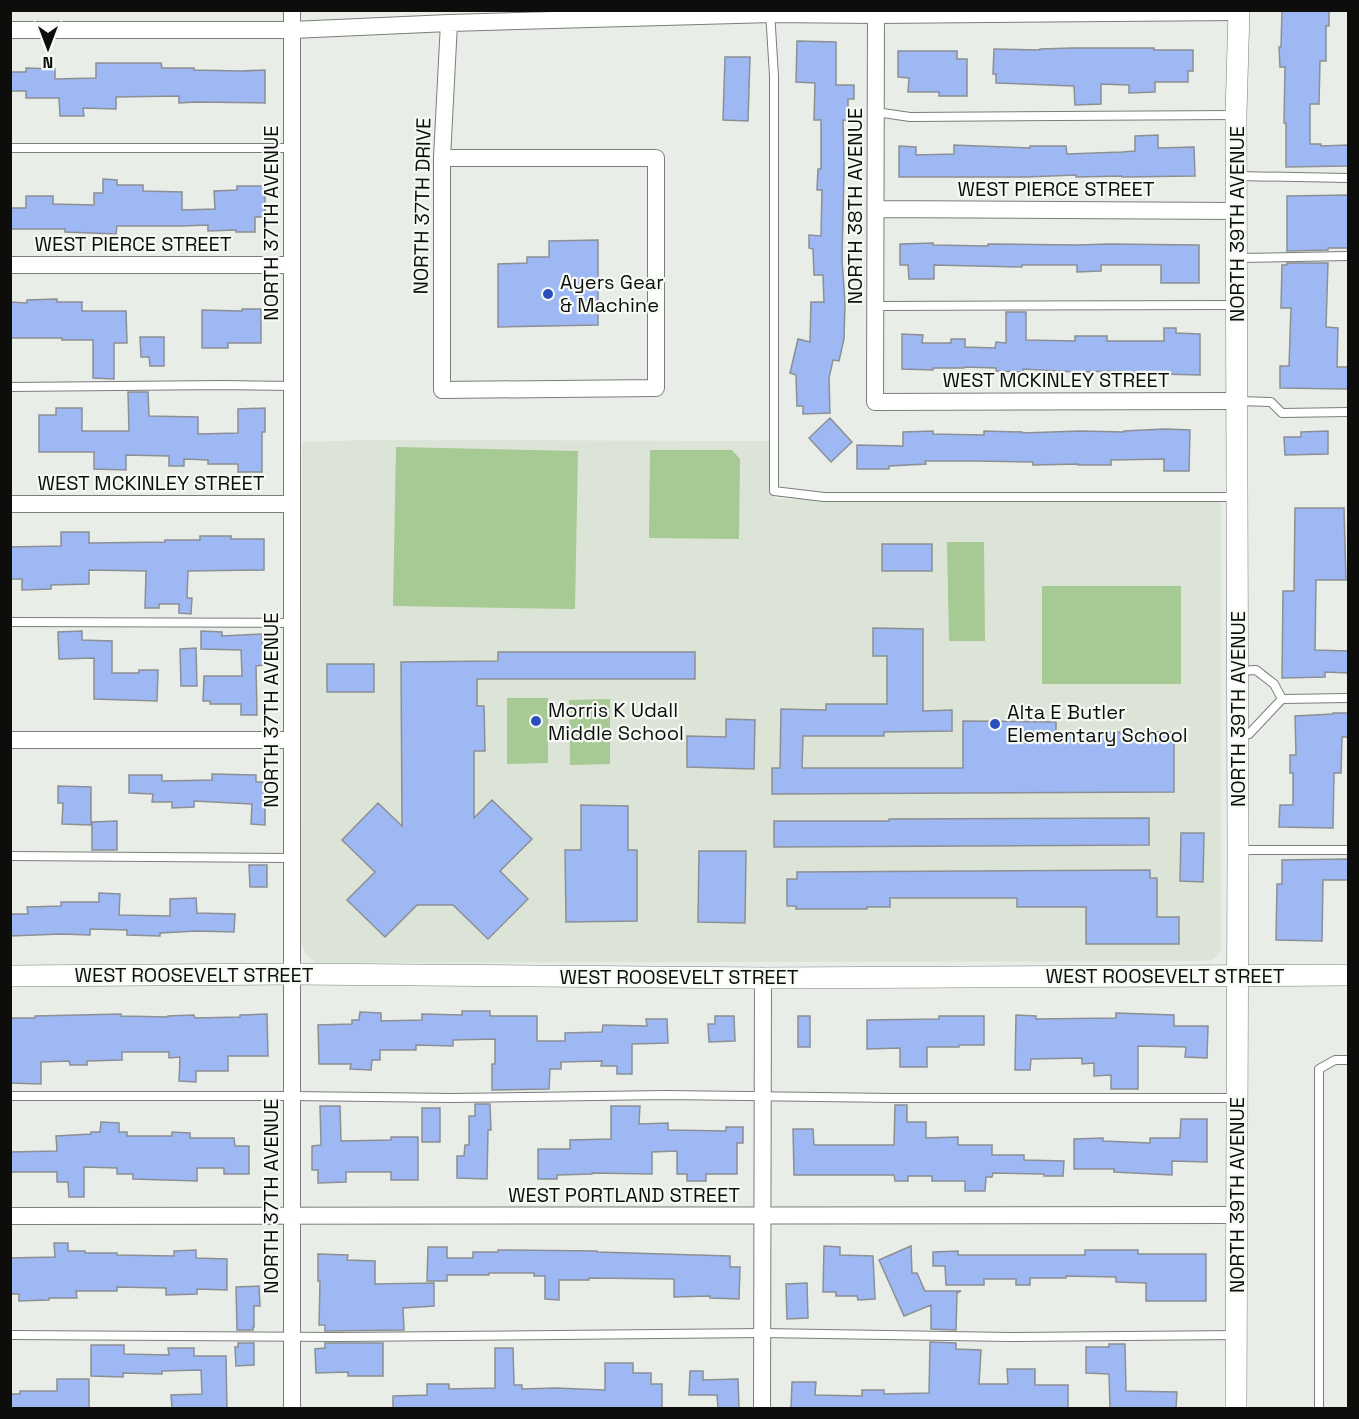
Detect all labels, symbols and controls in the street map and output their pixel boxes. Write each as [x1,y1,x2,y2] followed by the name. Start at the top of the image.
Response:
[18,18,78,78] north arrow
[43,52,53,73] text: N
[842,108,868,304] street label: NORTH 38TH AVENUE
[407,117,437,295] street label: NORTH 37TH DRIVE
[258,125,284,321] street label: NORTH 37TH AVENUE
[1224,126,1250,322] street label: NORTH 39TH AVENUE
[957,176,1155,202] street label: WEST PIERCE STREET
[34,231,232,257] street label: WEST PIERCE STREET
[560,269,664,318] place label: Ayers Gear & Machine
[541,287,555,301] marker: Ayers Gear & Machine
[943,367,1170,393] street label: WEST MCKINLEY STREET
[38,470,265,496] street label: WEST MCKINLEY STREET
[1225,611,1251,807] street label: NORTH 39TH AVENUE
[258,612,284,808] street label: NORTH 37TH AVENUE
[548,697,684,746] place label: Morris K Udall Middle School
[1007,699,1188,748] place label: Alta E Butler Elementary School
[529,714,543,728] marker: Morris K Udall Middle School
[988,717,1002,731] marker: Alta E Butler Elementary School
[74,962,314,988] street label: WEST ROOSEVELT STREET
[1045,963,1285,989] street label: WEST ROOSEVELT STREET
[559,964,799,990] street label: WEST ROOSEVELT STREET
[1224,1097,1250,1293] street label: NORTH 39TH AVENUE
[258,1098,284,1294] street label: NORTH 37TH AVENUE
[508,1182,740,1208] street label: WEST PORTLAND STREET

